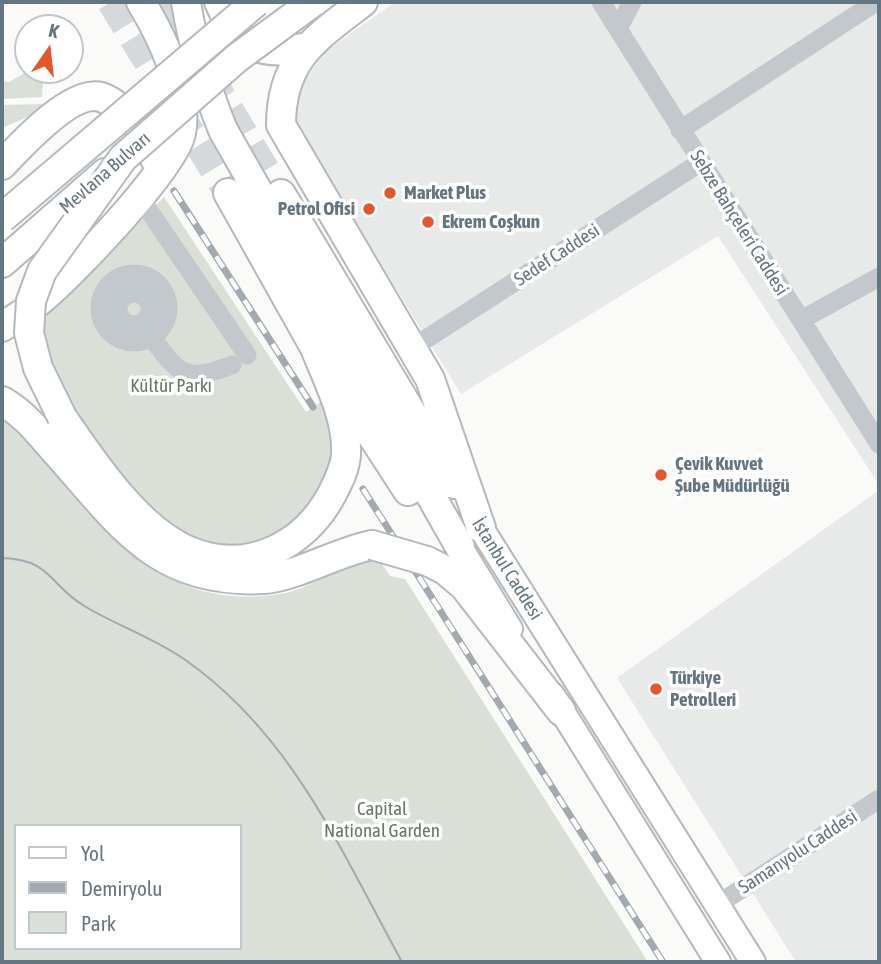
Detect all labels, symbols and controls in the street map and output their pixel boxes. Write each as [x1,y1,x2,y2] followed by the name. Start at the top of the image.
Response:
[14,14,84,84] north arrow
[46,19,61,42] text: K
[55,127,155,219] street label: Mevlana Bulvarı
[685,146,793,300] street label: Sebze Bahçeleri Caddesi
[404,182,486,204] place label: Market Plus
[382,185,398,201] marker: Market Plus
[278,198,355,220] place label: Petrol Ofisi
[361,201,377,217] marker: Petrol Ofisi
[442,211,540,233] place label: Ekrem Coşkun
[420,214,436,230] marker: Ekrem Coşkun
[510,219,604,291] street label: Sedef Caddesi
[130,375,212,397] park label: Kültür Parkı
[675,453,790,497] place label: Çevik Kuvvet Şube Müdürlüğü
[653,467,669,483] marker: Çevik Kuvvet Şube Müdürlüğü
[467,514,547,624] street label: İstanbul Caddesi
[670,667,736,711] place label: Türkiye Petrolleri
[648,681,664,697] marker: Türkiye Petrolleri
[324,798,440,842] park label: Capital National Garden
[734,805,862,899] street label: Samanyolu Caddesi
[14,824,242,950] legend
[81,841,105,865] text: Yol
[81,876,162,900] text: Demiryolu
[81,911,116,935] text: Park

